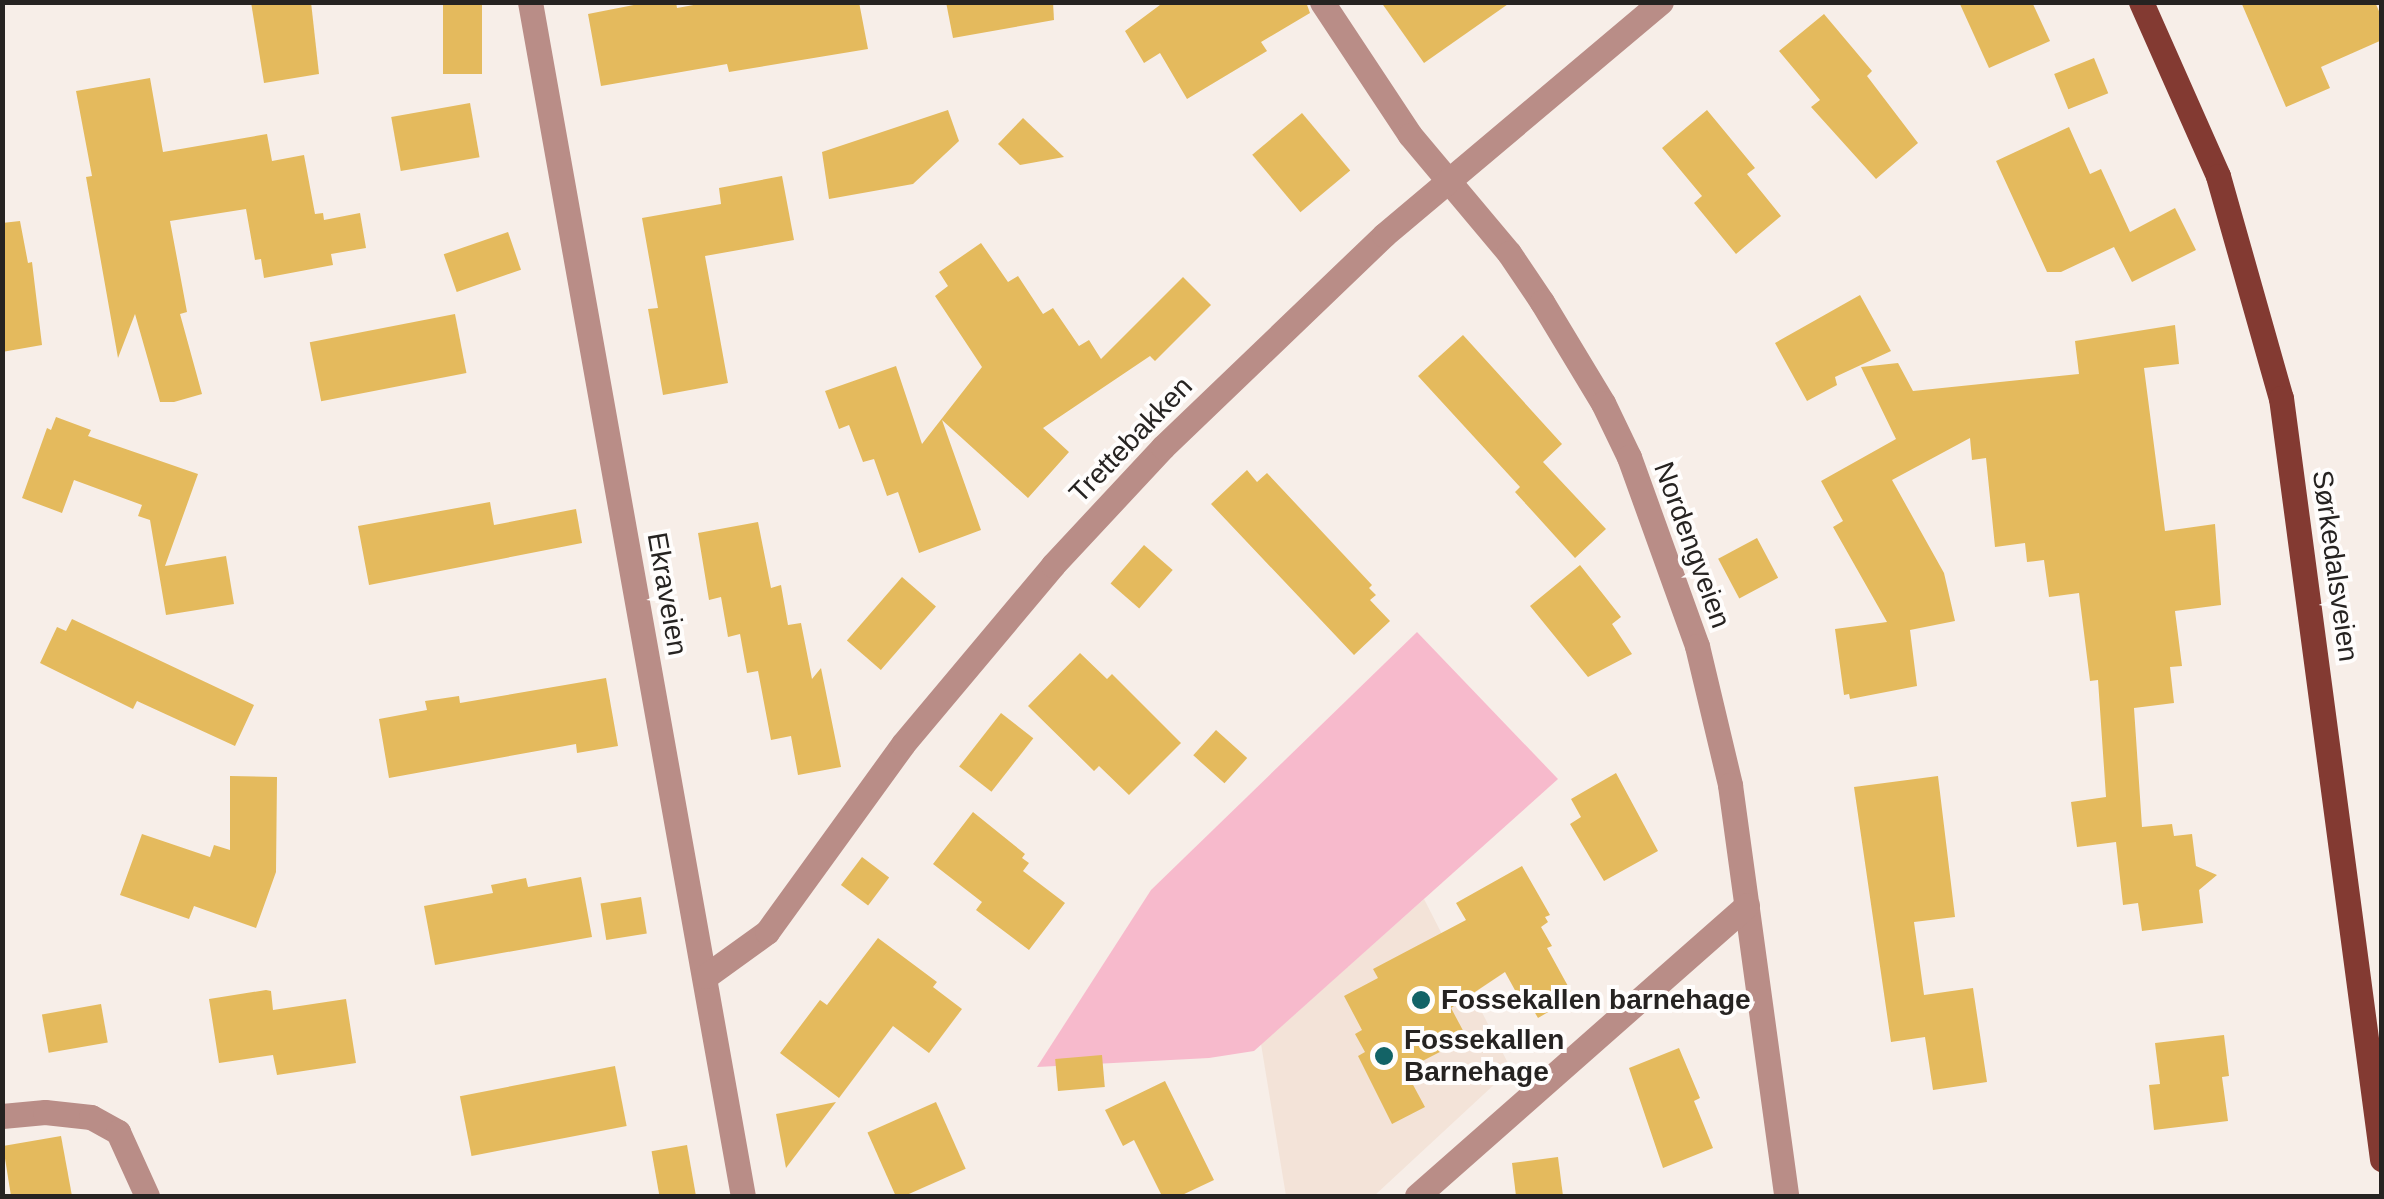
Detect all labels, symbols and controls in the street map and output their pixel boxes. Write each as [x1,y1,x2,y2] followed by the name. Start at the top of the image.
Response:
[1063,370,1199,510] street label: Trettebakken
[1646,457,1738,633] street label: Nordengveien
[2305,468,2365,664] street label: Sørkedalsveien
[640,530,694,658] street label: Ekraveien
[1441,983,1751,1017] place label: Fossekallen barnehage
[1410,989,1432,1011] marker: Fossekallen barnehage
[1404,1023,1564,1089] place label: Fossekallen Barnehage
[1373,1045,1395,1067] marker: Fossekallen Barnehage

